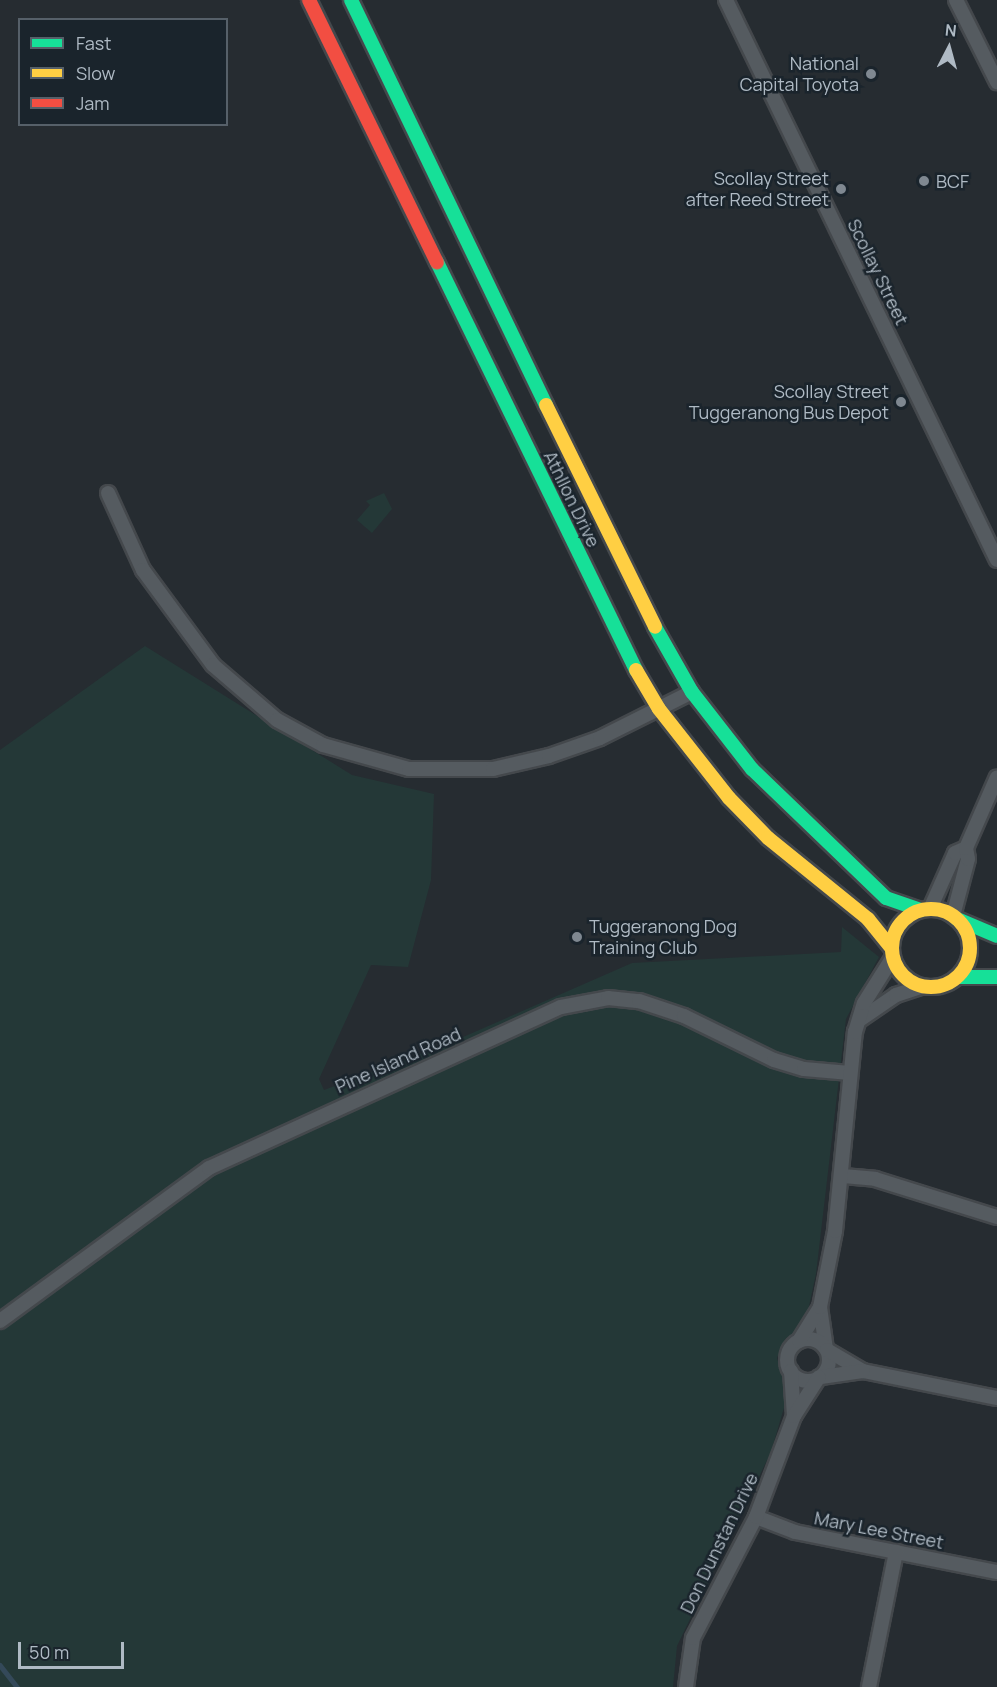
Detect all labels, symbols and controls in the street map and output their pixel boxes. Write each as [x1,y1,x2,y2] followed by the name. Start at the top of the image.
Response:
[18,18,228,126] legend
[919,18,979,78] north arrow
[944,19,958,42] text: N
[76,31,111,55] text: Fast
[740,53,859,96] place label: National Capital Toyota
[76,61,115,85] text: Slow
[864,67,878,81] marker: National Capital Toyota
[76,91,110,115] text: Jam
[686,168,829,210] place label: Scollay Street after Reed Street
[936,170,969,192] place label: BCF
[917,174,931,188] marker: BCF
[834,182,848,196] marker: Scollay Street after Reed Street
[843,215,913,329] street label: Scollay Street
[689,381,889,424] place label: Scollay Street Tuggeranong Bus Depot
[894,395,908,409] marker: Scollay Street Tuggeranong Bus Depot
[539,447,605,551] street label: Athllon Drive
[589,916,737,958] place label: Tuggeranong Dog Training Club
[570,930,584,944] marker: Tuggeranong Dog Training Club
[332,1023,464,1097] street label: Pine Island Road
[676,1469,762,1617] street label: Don Dunstan Drive
[813,1507,945,1553] street label: Mary Lee Street
[21,1630,128,1668] scale bar
[29,1640,69,1664] text: 50 m

